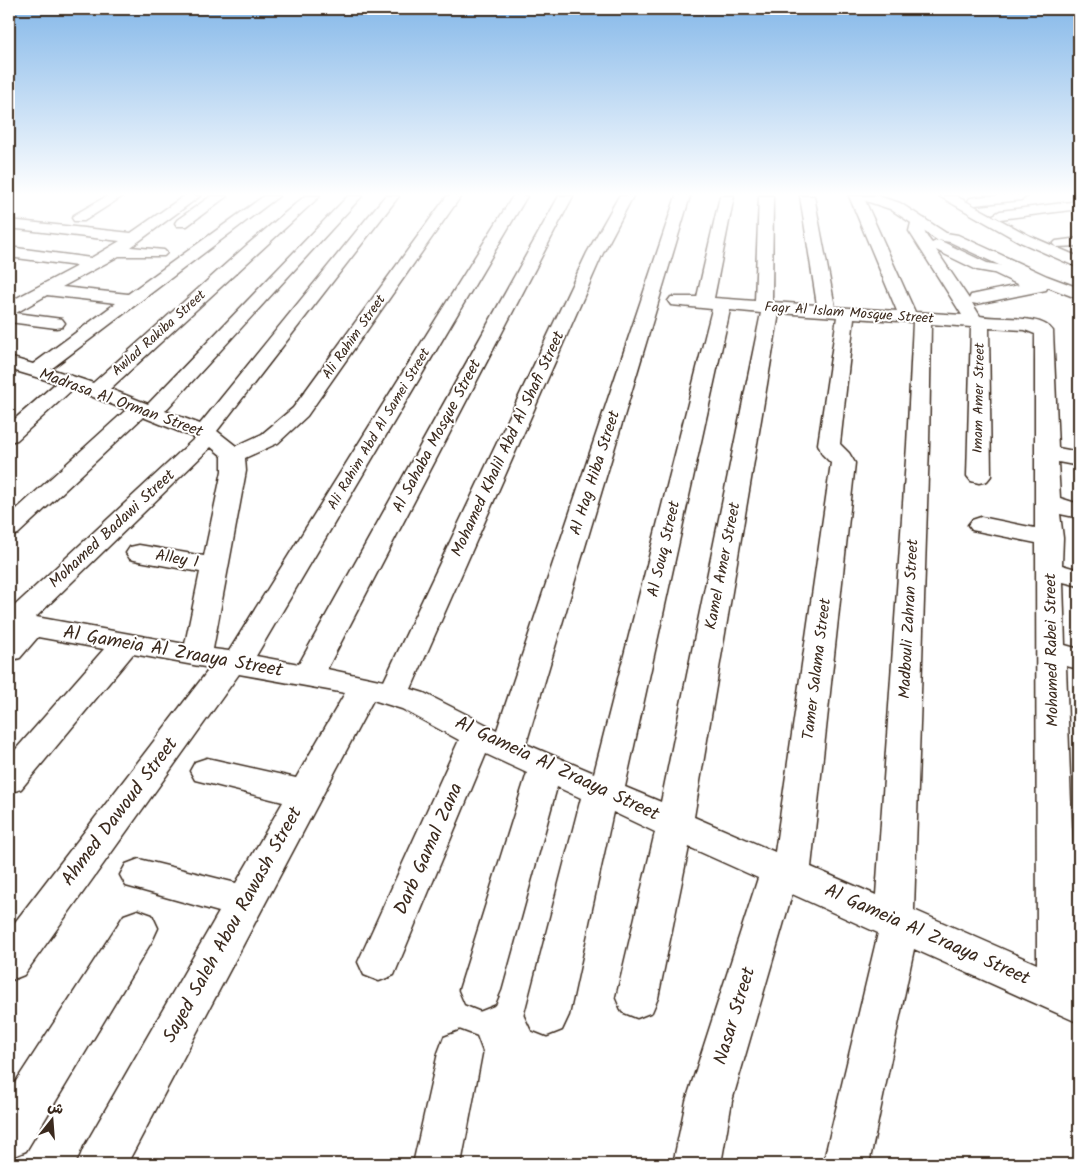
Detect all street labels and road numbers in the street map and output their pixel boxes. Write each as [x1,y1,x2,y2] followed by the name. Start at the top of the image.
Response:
[107,284,211,381] street label: Awlad Rakiba Street
[317,290,392,384] street label: Ali Rahim Street
[764,296,935,330] street label: Fagr Al Islam Mosque Street
[445,326,572,561] street label: Mohamed Khalil Abd Al Shafi Street
[967,342,991,453] street label: Imam Amer Street
[322,343,436,514] street label: Ali Rahim Abd Al Samei Street
[386,354,488,517] street label: Al Sahaba Mosque Street
[36,362,207,445] street label: Madrasa Al Orman Street
[563,407,627,539] street label: Al Hag Hiba Street
[43,463,181,594] street label: Mohamed Badawi Street
[641,498,687,600] street label: Al Souq Street
[698,499,748,632] street label: Kamel Amer Street
[892,538,926,700] street label: Madbouli Zahran Street
[153,543,201,575] street label: Alley 1
[1038,572,1066,727] street label: Mohamed Rabei Street
[796,596,838,741] street label: Tamer Salama Street
[61,618,286,686] street label: Al Gameia Al Zraaya Street
[450,708,665,830] street label: Al Gameia Al Zraaya Street
[54,731,186,893] street label: Ahmed Dawoud Street
[386,778,472,920] street label: Darb Gamal Zana
[155,801,311,1049] street label: Sayed Saleh Abou Rawash Street
[819,876,1035,994] street label: Al Gameia Al Zraaya Street
[706,963,764,1069] street label: Nasar Street

